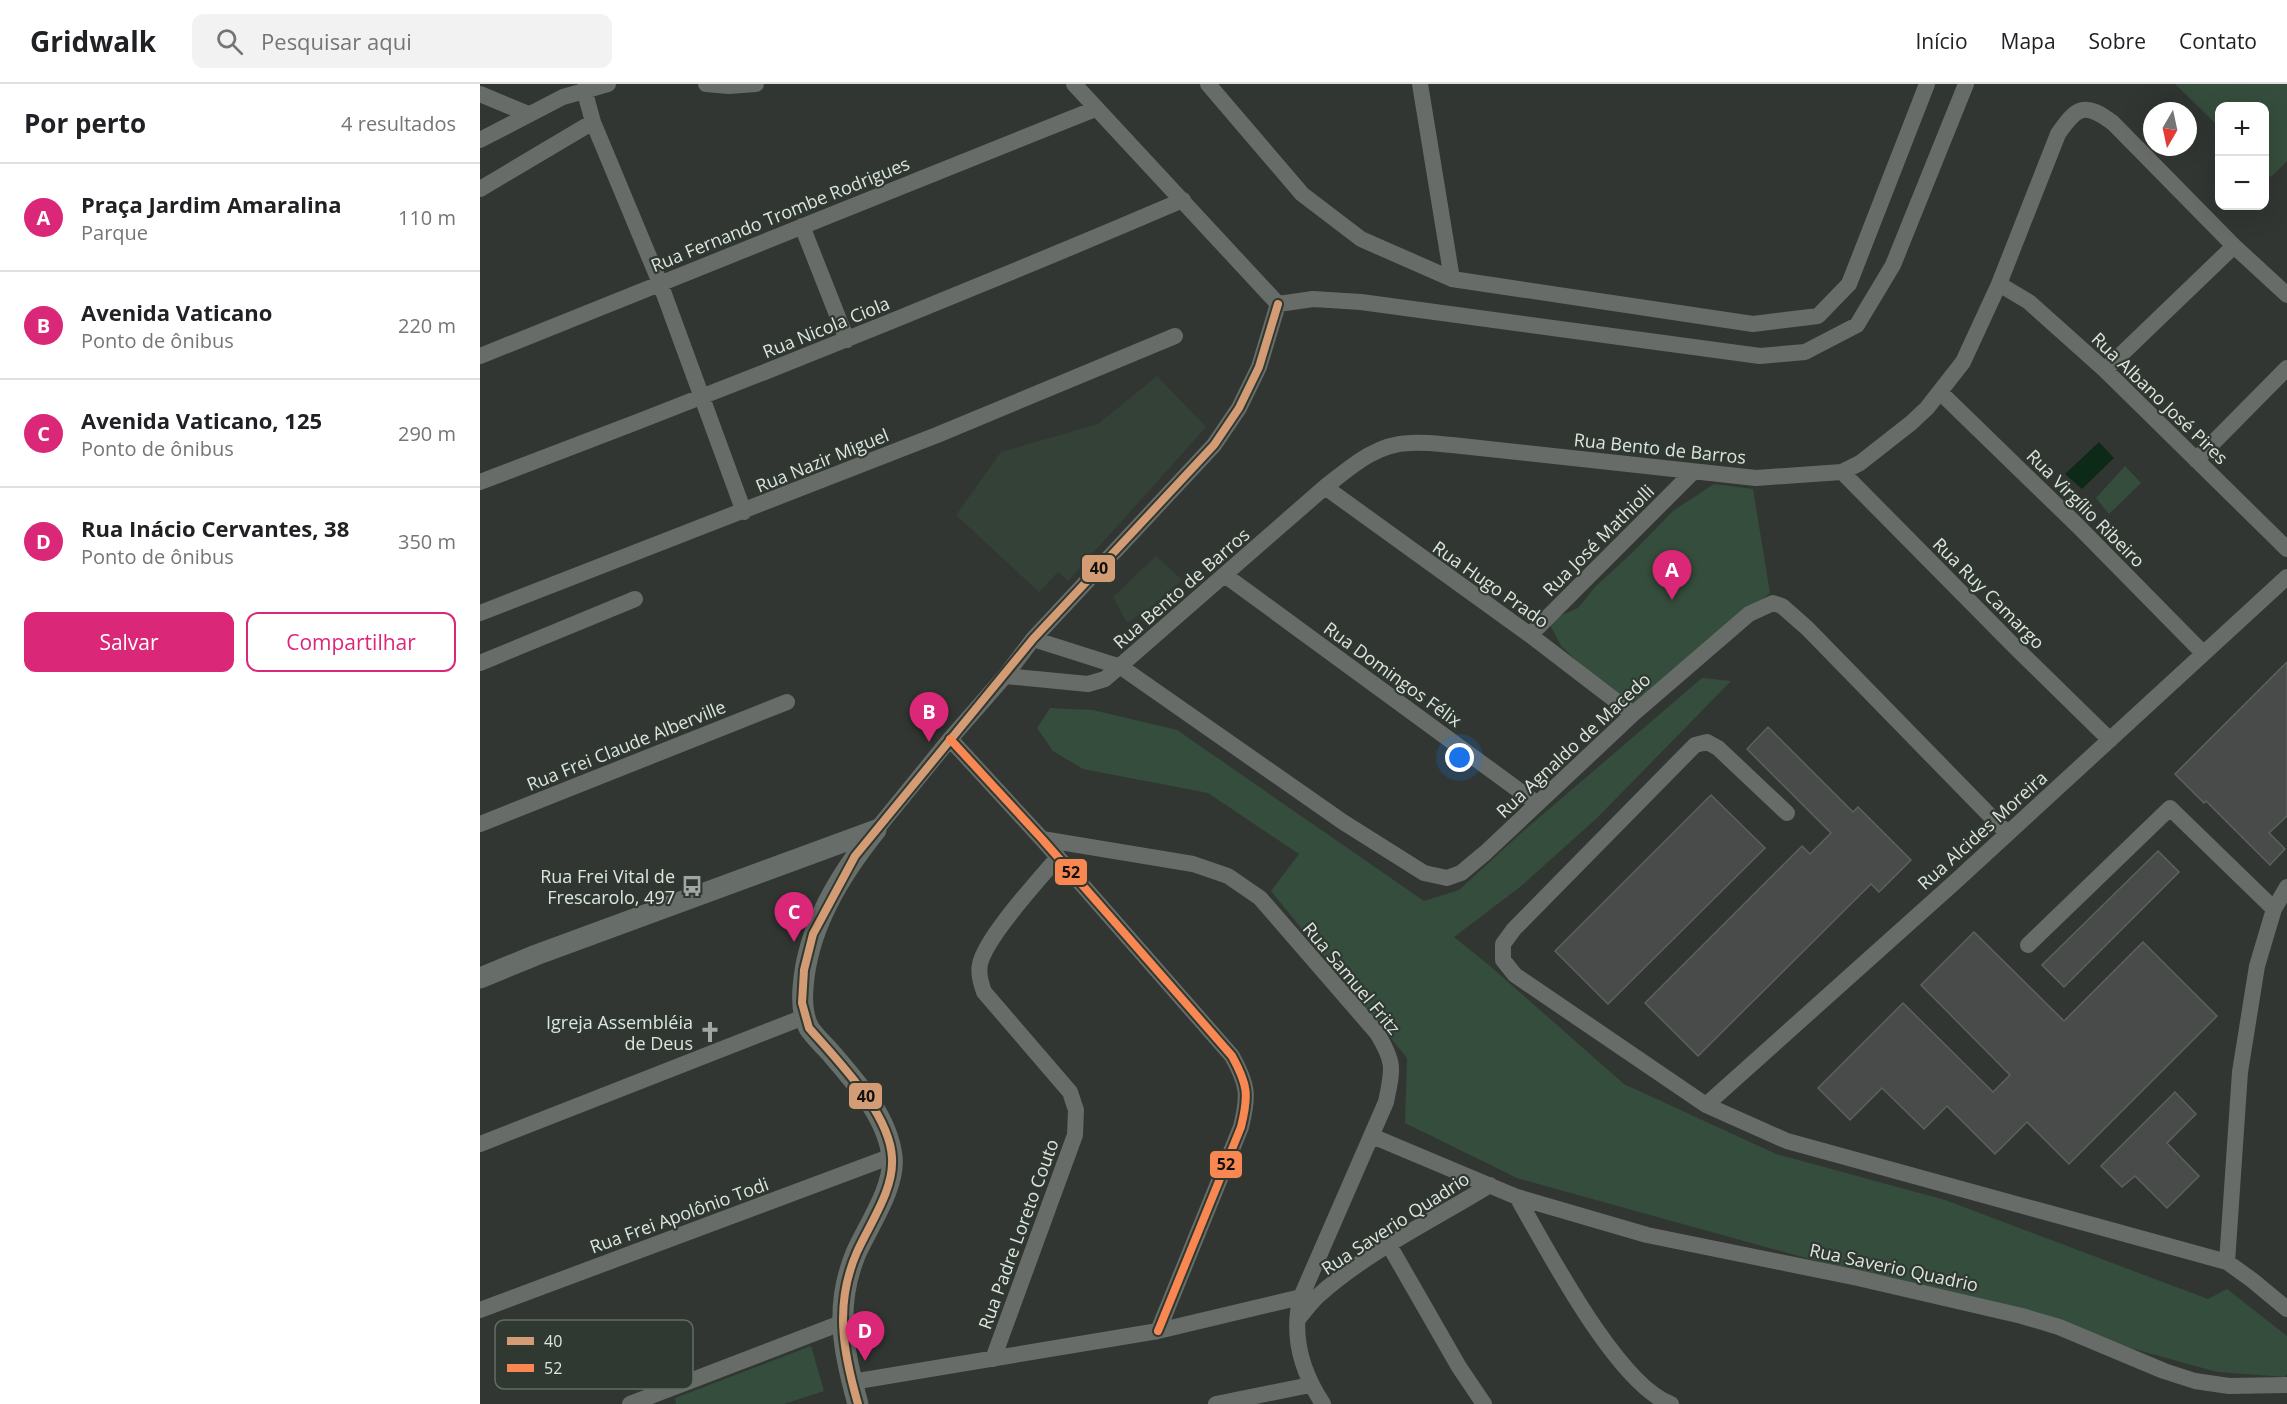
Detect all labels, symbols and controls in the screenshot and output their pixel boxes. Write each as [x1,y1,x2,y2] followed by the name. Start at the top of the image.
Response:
[192,14,612,68] search box
[30,22,156,60] text: Gridwalk
[213,25,246,58] icon: search
[261,26,412,56] text: Pesquisar aqui
[1915,27,1968,55] text: Início
[2001,27,2056,55] text: Mapa
[2089,27,2146,55] text: Sobre
[2179,27,2257,55] text: Contato
[2143,102,2197,156] north arrow
[2215,102,2269,210] map controls
[2215,102,2269,156] button: +
[24,105,146,141] text: Por perto
[341,110,456,137] text: 4 resultados
[647,151,913,277] street label: Rua Fernando Trombe Rodrigues
[2215,156,2269,210] button: −
[81,189,341,219] text: Praça Jardim Amaralina
[37,204,50,231] text: A
[398,204,456,231] text: 110 m
[81,219,148,246] text: Parque
[759,291,893,363] street label: Rua Nicola Ciola
[81,297,272,327] text: Avenida Vaticano
[37,312,50,339] text: B
[398,312,456,339] text: 220 m
[81,327,234,354] text: Ponto de ônibus
[2087,327,2233,469] street label: Rua Albano José Pires
[81,405,322,435] text: Avenida Vaticano, 125
[37,420,50,447] text: C
[398,420,456,447] text: 290 m
[752,422,892,498] street label: Rua Nazir Miguel
[1573,427,1747,469] street label: Rua Bento de Barros
[81,435,234,462] text: Ponto de ônibus
[2022,444,2150,572] street label: Rua Virgílio Ribeiro
[1537,479,1659,601] street label: Rua José Mathiolli
[81,513,349,543] text: Rua Inácio Cervantes, 38
[1108,522,1254,654] street label: Rua Bento de Barros
[36,528,51,555] text: D
[398,528,456,555] text: 350 m
[1928,532,2050,654] street label: Rua Ruy Camargo
[1428,535,1554,633] street label: Rua Hugo Prado
[81,543,234,570] text: Ponto de ônibus
[1652,550,1692,600] pin: A
[1081,554,1116,583] line badge: 40
[1090,557,1108,579] text: 40
[24,612,234,672] button: Salvar
[246,612,456,672] button: Compartilhar
[1319,616,1467,732] street label: Rua Domingos Félix
[1491,667,1655,823] street label: Rua Agnaldo de Macedo
[910,692,948,742] pin: B
[523,694,729,796] street label: Rua Frei Claude Alberville
[1445,743,1474,772] your location
[1912,765,2052,895] street label: Rua Alcides Moreira
[1054,858,1088,886] line badge: 52
[1062,861,1080,883] text: 52
[540,864,675,909] place label: Rua Frei Vital de Frescarolo, 497
[680,874,704,898] bus stop icon: Rua Frei Vital de Frescarolo, 497
[774,892,814,942] pin: C
[1298,917,1406,1039] street label: Rua Samuel Fritz
[546,1010,693,1055] place label: Igreja Assembléia de Deus
[698,1020,722,1044] church icon: Igreja Assembléia de Deus
[848,1082,883,1110] line badge: 40
[857,1085,875,1107] text: 40
[972,1136,1064,1332] street label: Rua Padre Loreto Couto
[1209,1150,1243,1179] line badge: 52
[1217,1153,1235,1175] text: 52
[1316,1166,1474,1280] street label: Rua Saverio Quadrio
[586,1171,772,1259] street label: Rua Frei Apolônio Todi
[1807,1237,1981,1297] street label: Rua Saverio Quadrio
[846,1312,884,1361] pin: D
[495,1320,693,1389] legend
[544,1330,562,1352] text: 40
[544,1357,562,1379] text: 52

